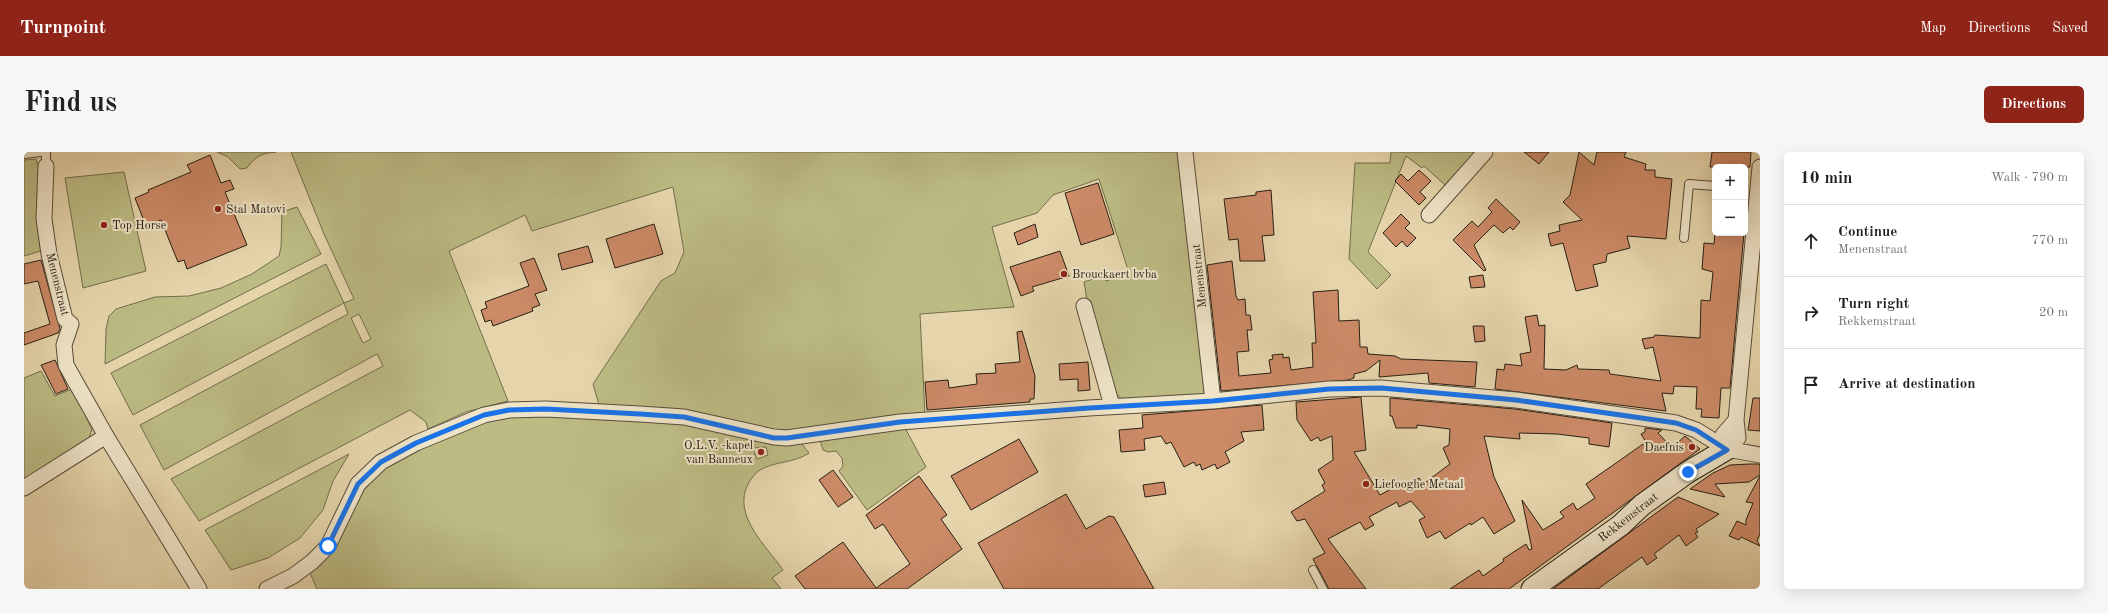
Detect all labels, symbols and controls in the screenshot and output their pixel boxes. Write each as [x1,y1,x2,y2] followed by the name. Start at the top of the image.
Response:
[20,19,106,38] text: Turnpoint
[1920,21,1946,35] text: Map
[1968,21,2030,35] text: Directions
[2052,21,2088,35] text: Saved
[1984,86,2084,123] button: Directions
[24,90,117,118] text: Find us
[1712,164,1748,236] map controls
[1712,164,1748,200] button: +
[1800,170,1853,187] text: 10 min
[1991,171,2068,184] text: Walk · 790 m
[1712,200,1748,236] button: −
[213,204,223,214] marker: Stal Matovi
[226,204,285,216] place label: Stal Matovi
[99,220,109,230] marker: Top Horse
[112,220,167,232] place label: Top Horse
[1838,225,1897,240] text: Continue
[1800,230,1822,252] icon: ahead
[2031,234,2068,247] text: 770 m
[1191,243,1209,309] street label: Menenstraat
[1838,243,1908,256] text: Menenstraat
[43,252,71,317] street label: Menenstraat
[1059,269,1069,279] marker: Brouckaert bvba
[1072,269,1157,281] place label: Brouckaert bvba
[1838,297,1909,312] text: Turn right
[1800,302,1822,324] icon: right
[2039,306,2068,319] text: 20 m
[1838,315,1916,328] text: Rekkemstraat
[1800,374,1822,396] icon: arrive
[1838,377,1976,392] text: Arrive at destination
[684,440,753,466] place label: O.L.V. -kapel van Banneux
[1644,442,1684,454] place label: Daefnis
[1687,442,1697,452] marker: Daefnis
[756,447,766,457] marker: O.L.V. -kapel van Banneux
[1679,463,1697,481] route end
[1361,479,1371,489] marker: Liefooghe Metaal
[1374,479,1463,491] place label: Liefooghe Metaal
[1597,491,1661,545] street label: Rekkemstraat
[319,537,337,555] route start

